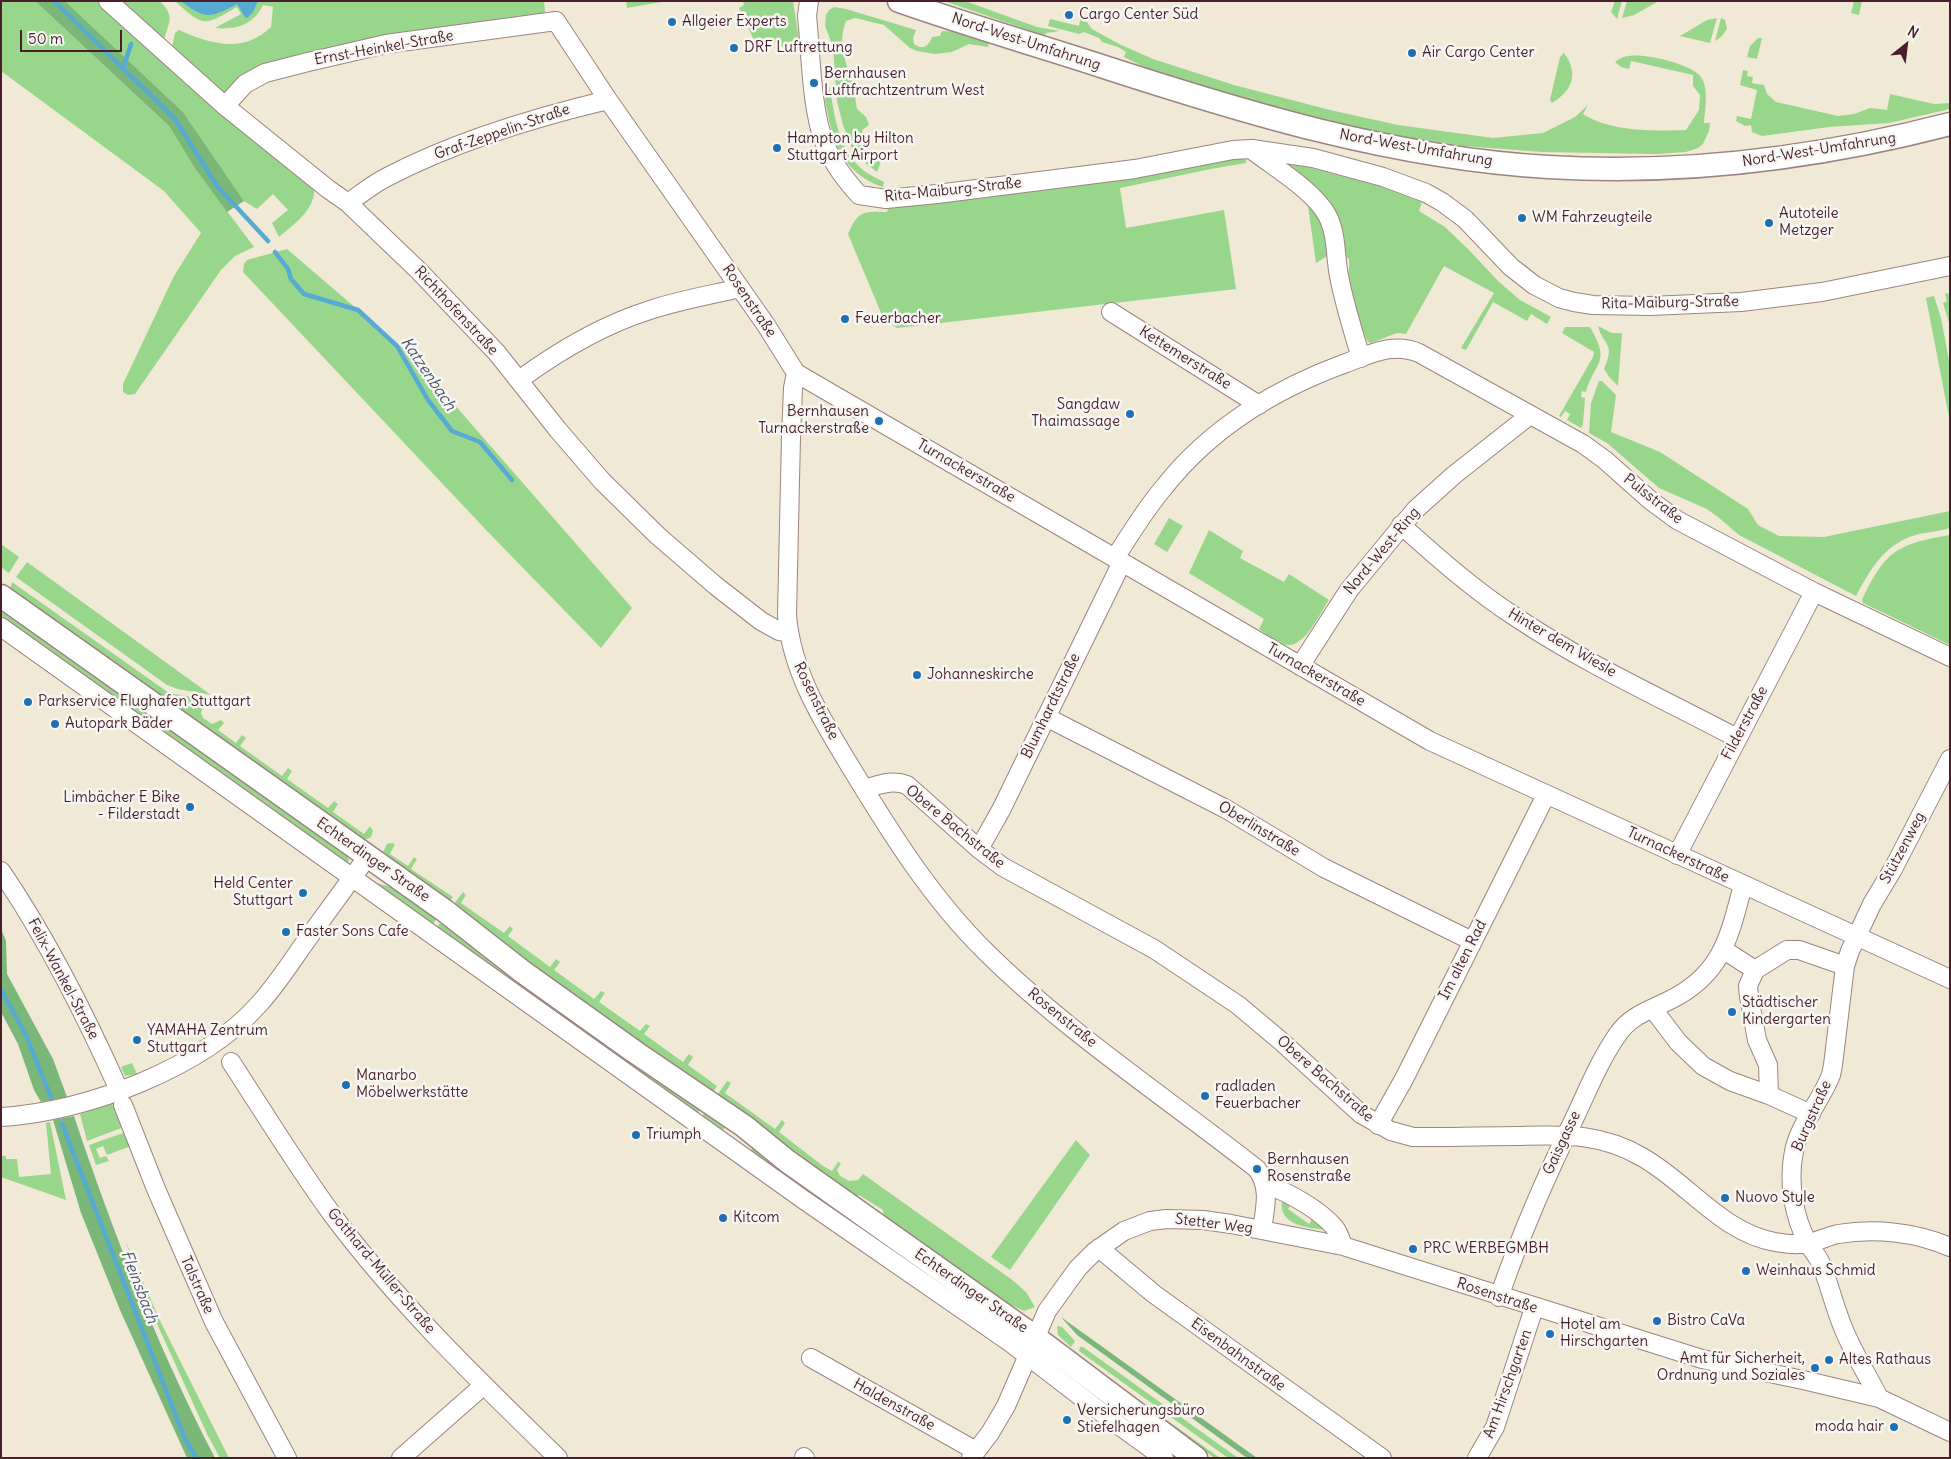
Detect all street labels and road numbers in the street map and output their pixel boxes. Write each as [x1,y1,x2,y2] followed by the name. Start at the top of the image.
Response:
[949,9,1103,75] street label: Nord-West-Umfahrung
[313,27,455,69] street label: Ernst-Heinkel-Straße
[432,100,572,164] street label: Graf-Zeppelin-Straße
[1338,126,1494,170] street label: Nord-West-Umfahrung
[1741,129,1897,171] street label: Nord-West-Umfahrung
[884,174,1022,206] street label: Rita-Maiburg-Straße
[718,261,780,341] street label: Rosenstraße
[410,263,502,359] street label: Richthofenstraße
[1601,293,1739,313] street label: Rita-Maiburg-Straße
[1136,323,1234,393] street label: Kettemerstraße
[913,435,1019,507] street label: Turnackerstraße
[1620,470,1686,528] street label: Pulsstraße
[1340,504,1424,598] street label: Nord-West-Ring
[1505,605,1619,681] street label: Hinter dem Wiesle
[1263,639,1369,711] street label: Turnackerstraße
[1018,650,1084,762] street label: Blumhardtstraße
[789,659,843,743] street label: Rosenstraße
[1718,683,1772,763] street label: Filderstraße
[902,781,1008,873] street label: Obere Bachstraße
[1215,798,1303,860] street label: Oberlinstraße
[1877,809,1929,887] street label: Stützenweg
[313,814,433,906] street label: Echterdinger Straße
[1624,823,1732,887] street label: Turnackerstraße
[23,915,103,1043] street label: Felix-Wankel-Straße
[1435,917,1491,1003] street label: Im alten Rad
[1024,985,1100,1051] street label: Rosenstraße
[1273,1032,1377,1126] street label: Obere Bachstraße
[1788,1078,1836,1154] street label: Burgstraße
[1539,1108,1585,1178] street label: Gaisgasse
[323,1205,439,1337] street label: Gotthard-Müller-Straße
[1174,1210,1254,1238] street label: Stetter Weg
[911,1245,1031,1337] street label: Echterdinger Straße
[176,1253,218,1317] street label: Talstraße
[1454,1274,1540,1318] street label: Rosenstraße
[1187,1315,1289,1395] street label: Eisenbahnstraße
[1480,1327,1536,1441] street label: Am Hirschgarten
[850,1375,938,1435] street label: Haldenstraße

